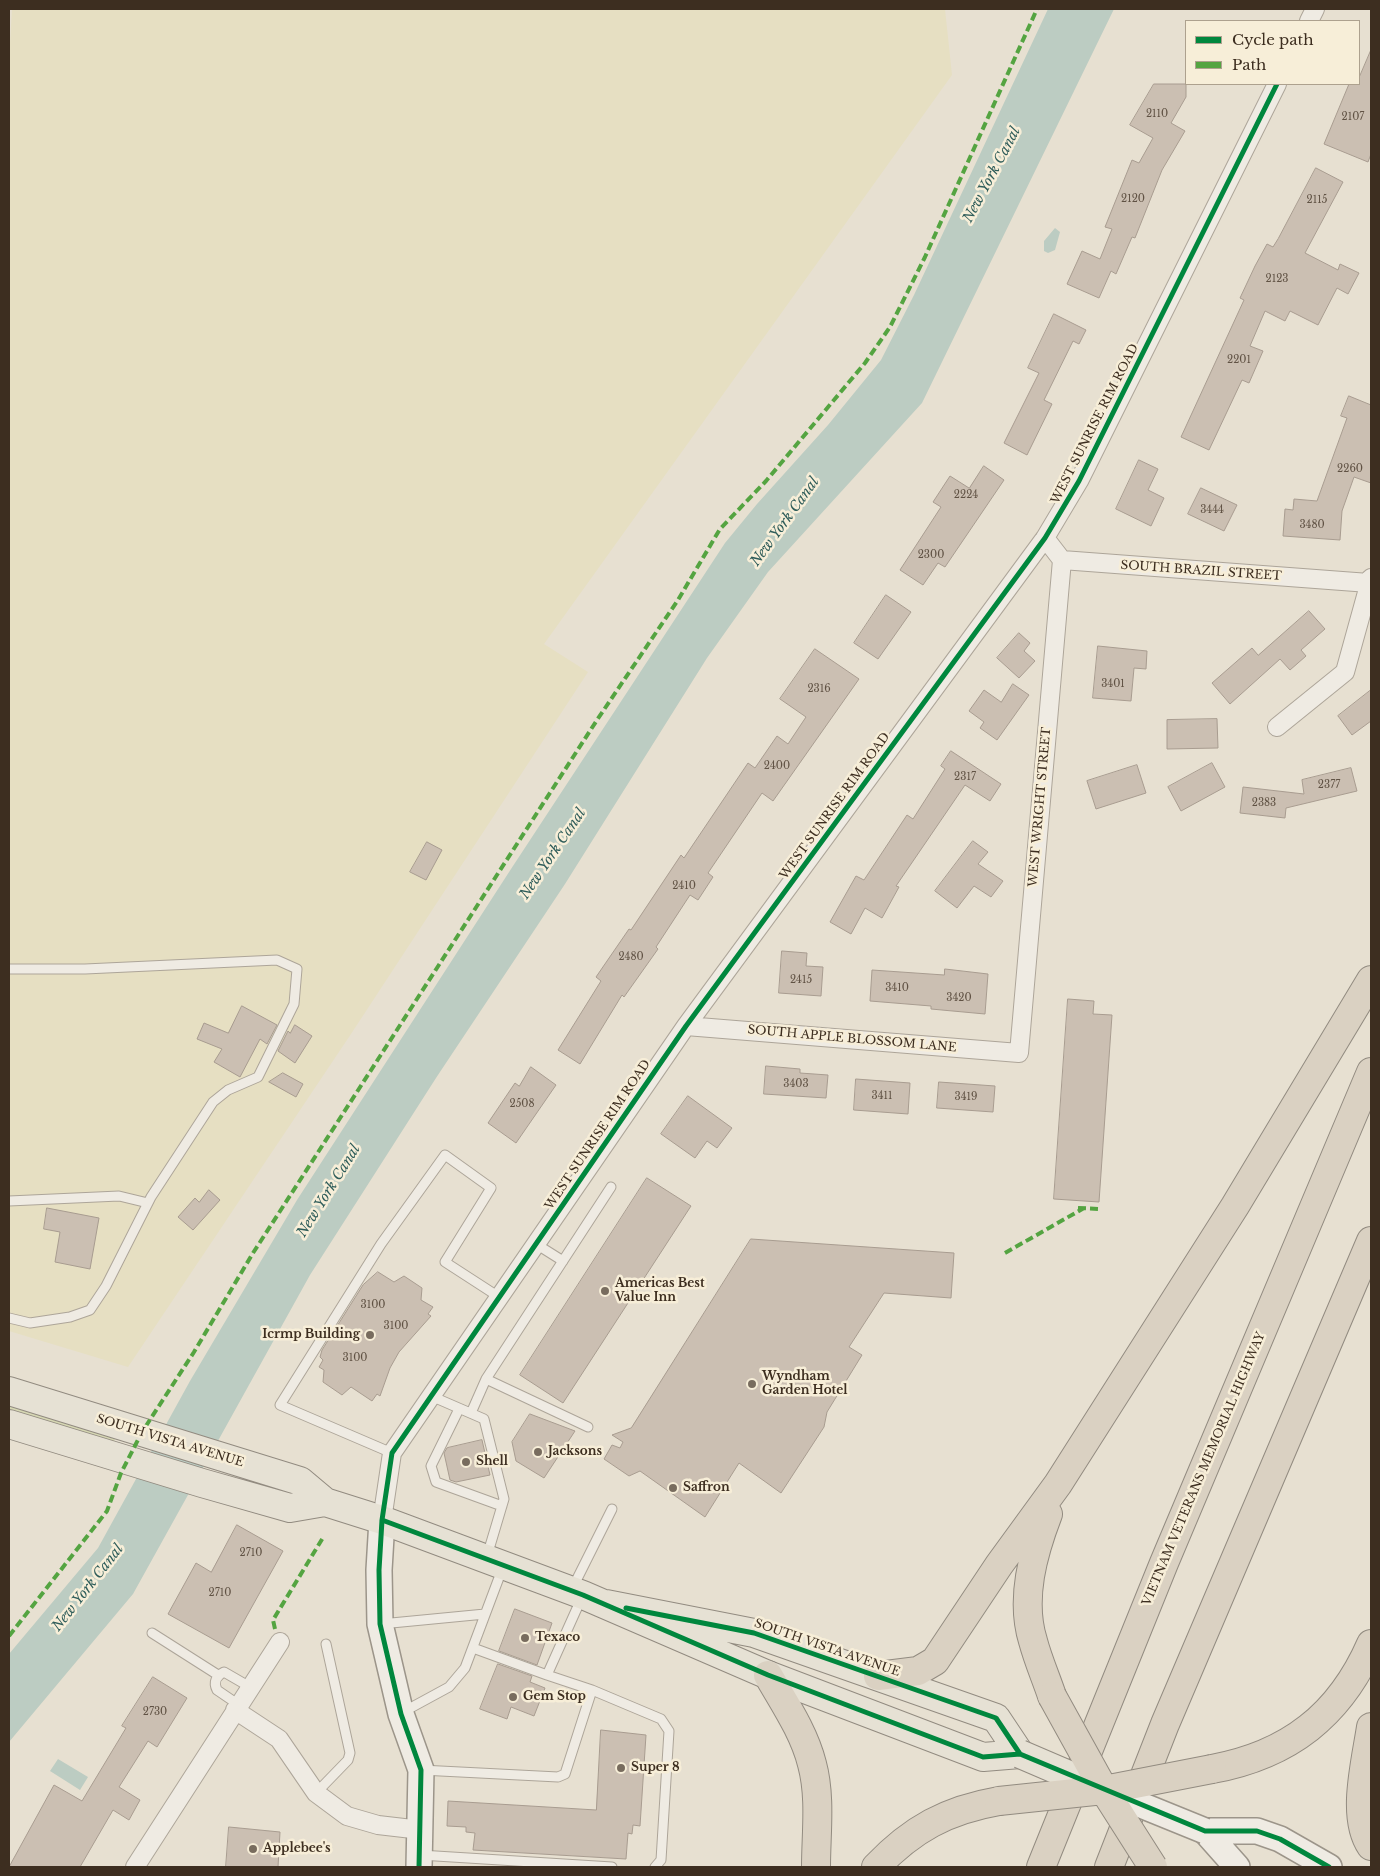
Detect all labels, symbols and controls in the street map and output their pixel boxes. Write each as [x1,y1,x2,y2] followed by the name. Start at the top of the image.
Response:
[1185,20,1360,85] legend
[1232,30,1314,49] text: Cycle path
[1232,55,1266,74] text: Path
[1146,108,1168,120] house number: 2110
[1342,111,1364,123] house number: 2107
[960,124,1024,226] water label: New York Canal
[1121,193,1145,205] house number: 2120
[1307,194,1327,206] house number: 2115
[1266,273,1288,285] house number: 2123
[1048,342,1142,506] street label: WEST SUNRISE RIM ROAD
[1227,354,1251,366] house number: 2201
[1337,463,1363,475] house number: 2260
[747,474,823,570] water label: New York Canal
[954,489,978,501] house number: 2224
[1200,504,1224,516] house number: 3444
[1299,519,1325,531] house number: 3480
[918,549,944,561] house number: 2300
[1120,558,1282,584] street label: SOUTH BRAZIL STREET
[1101,678,1125,690] house number: 3401
[807,683,831,695] house number: 2316
[1026,726,1054,888] street label: WEST WRIGHT STREET
[777,730,893,882] street label: WEST SUNRISE RIM ROAD
[764,760,790,772] house number: 2400
[954,771,976,783] house number: 2317
[1318,779,1340,791] house number: 2377
[1252,797,1276,809] house number: 2383
[516,805,590,903] water label: New York Canal
[672,880,696,892] house number: 2410
[618,951,644,963] house number: 2480
[790,974,812,986] house number: 2415
[885,982,909,994] house number: 3410
[946,992,972,1004] house number: 3420
[747,1023,957,1055] street label: SOUTH APPLE BLOSSOM LANE
[542,1057,654,1213] street label: WEST SUNRISE RIM ROAD
[783,1078,809,1090] house number: 3403
[872,1090,892,1102] house number: 3411
[955,1091,977,1103] house number: 3419
[509,1098,535,1110] house number: 2508
[294,1142,364,1240] water label: New York Canal
[615,1277,705,1305] place label: Americas Best Value Inn
[599,1285,611,1297] marker: Americas Best Value Inn
[361,1299,385,1311] house number: 3100
[384,1320,408,1332] house number: 3100
[262,1328,360,1342] place label: Icrmp Building
[364,1329,376,1341] marker: Icrmp Building
[1140,1330,1268,1608] street label: VIETNAM VETERANS MEMORIAL HIGHWAY
[343,1352,367,1364] house number: 3100
[762,1370,847,1398] place label: Wyndham Garden Hotel
[746,1378,758,1390] marker: Wyndham Garden Hotel
[95,1412,245,1470] street label: SOUTH VISTA AVENUE
[548,1445,602,1459] place label: Jacksons
[532,1446,544,1458] marker: Jacksons
[476,1455,508,1469] place label: Shell
[460,1456,472,1468] marker: Shell
[683,1481,730,1495] place label: Saffron
[667,1482,679,1494] marker: Saffron
[49,1541,127,1635] water label: New York Canal
[240,1547,262,1559] house number: 2710
[209,1587,231,1599] house number: 2710
[752,1616,902,1680] street label: SOUTH VISTA AVENUE
[535,1631,580,1645] place label: Texaco
[519,1632,531,1644] marker: Texaco
[523,1690,586,1704] place label: Gem Stop
[507,1691,519,1703] marker: Gem Stop
[143,1706,167,1718] house number: 2730
[631,1761,680,1775] place label: Super 8
[615,1762,627,1774] marker: Super 8
[263,1842,331,1856] place label: Applebee's
[247,1843,259,1855] marker: Applebee's

